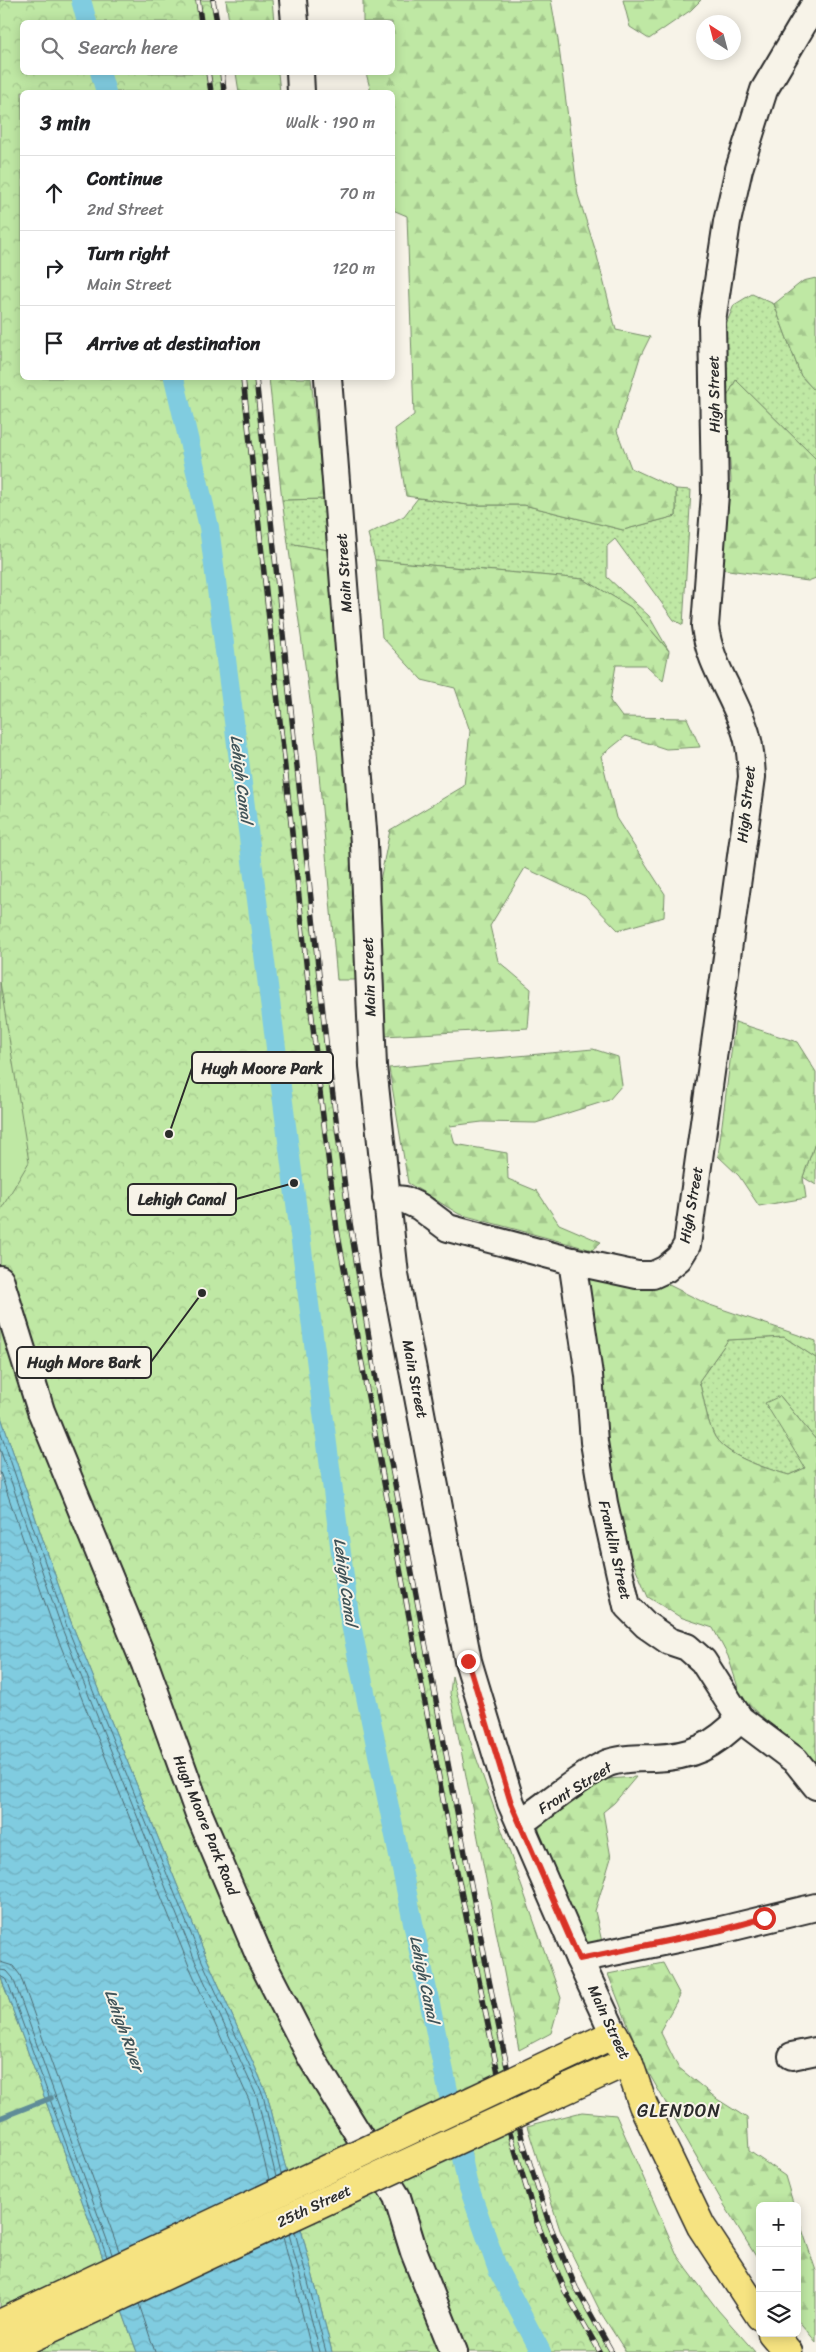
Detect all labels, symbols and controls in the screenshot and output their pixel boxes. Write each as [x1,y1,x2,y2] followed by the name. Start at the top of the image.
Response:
[696,15,741,60] north arrow
[20,20,395,75] search box
[78,31,178,64] text: Search here
[38,34,66,62] icon: search
[40,104,90,142] text: 3 min
[286,108,375,137] text: Walk · 190 m
[87,162,163,195] text: Continue
[40,179,68,207] icon: ahead
[339,179,375,208] text: 70 m
[87,195,164,224] text: 2nd Street
[87,237,169,270] text: Turn right
[40,254,68,282] icon: right
[332,254,375,283] text: 120 m
[87,270,172,299] text: Main Street
[87,327,260,360] text: Arrive at destination
[40,329,68,357] icon: arrive
[700,354,728,433] street label: High Street
[328,532,360,614] street label: Main Street
[222,733,262,828] water label: Lehigh Canal
[729,764,763,844] street label: High Street
[355,936,383,1017] street label: Main Street
[192,1052,333,1083] callout: Hugh Moore Park
[200,1054,323,1083] text: Hugh Moore Park
[671,1164,711,1246] street label: High Street
[128,1184,236,1215] callout: Lehigh Canal
[138,1185,228,1214] text: Lehigh Canal
[395,1337,435,1421] street label: Main Street
[17,1347,151,1378] callout: Hugh More Bark
[26,1348,142,1377] text: Hugh More Bark
[591,1498,639,1603] street label: Franklin Street
[325,1536,366,1631] water label: Lehigh Canal
[457,1650,480,1673] route end
[166,1751,247,1900] street label: Hugh Moore Park Road
[533,1754,618,1821] street label: Front Street
[753,1907,776,1930] route start
[401,1933,449,2029] water label: Lehigh Canal
[580,1980,638,2064] street label: Main Street
[96,1985,154,2078] water label: Lehigh River
[637,2095,721,2127] district label: GLENDON
[272,2177,356,2235] street label: 25th Street
[756,2202,801,2337] map controls
[756,2202,801,2247] button: +
[756,2247,801,2292] button: −
[756,2292,801,2337] button: layers

